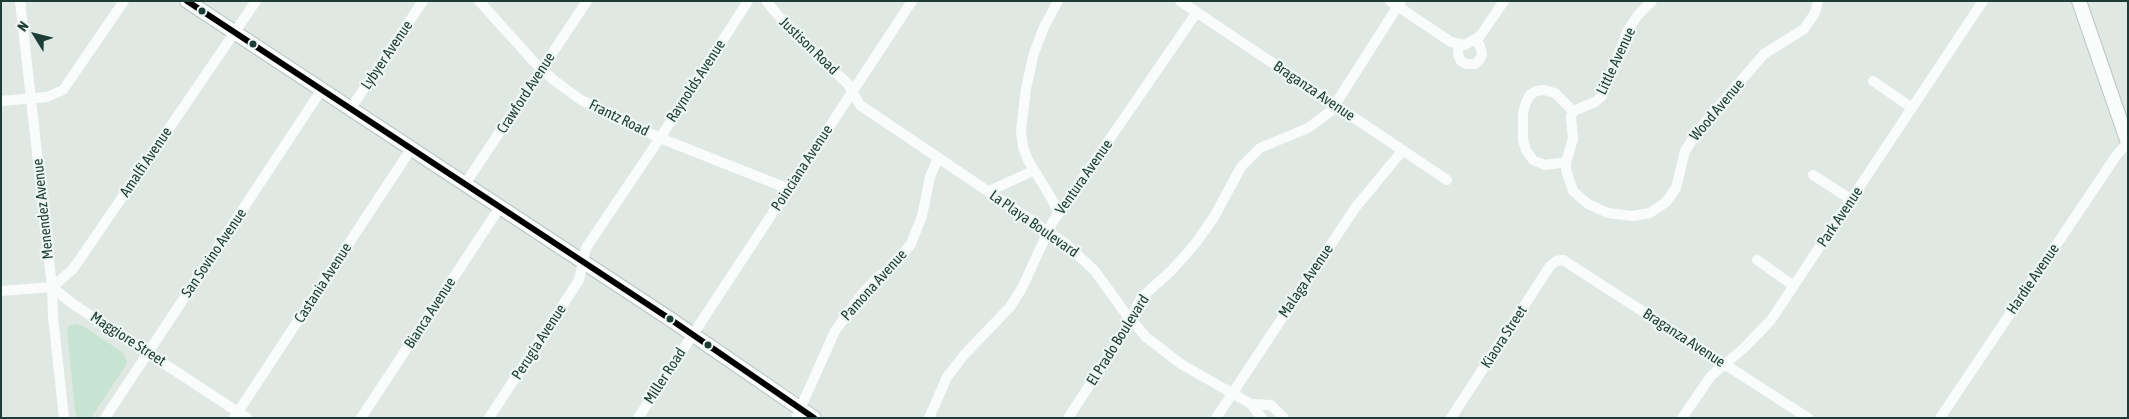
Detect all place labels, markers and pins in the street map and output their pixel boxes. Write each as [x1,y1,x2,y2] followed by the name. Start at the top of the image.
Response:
[197,6,207,16] unlabelled marker
[248,39,258,49] unlabelled marker
[665,314,675,324] unlabelled marker
[703,340,713,350] unlabelled marker

